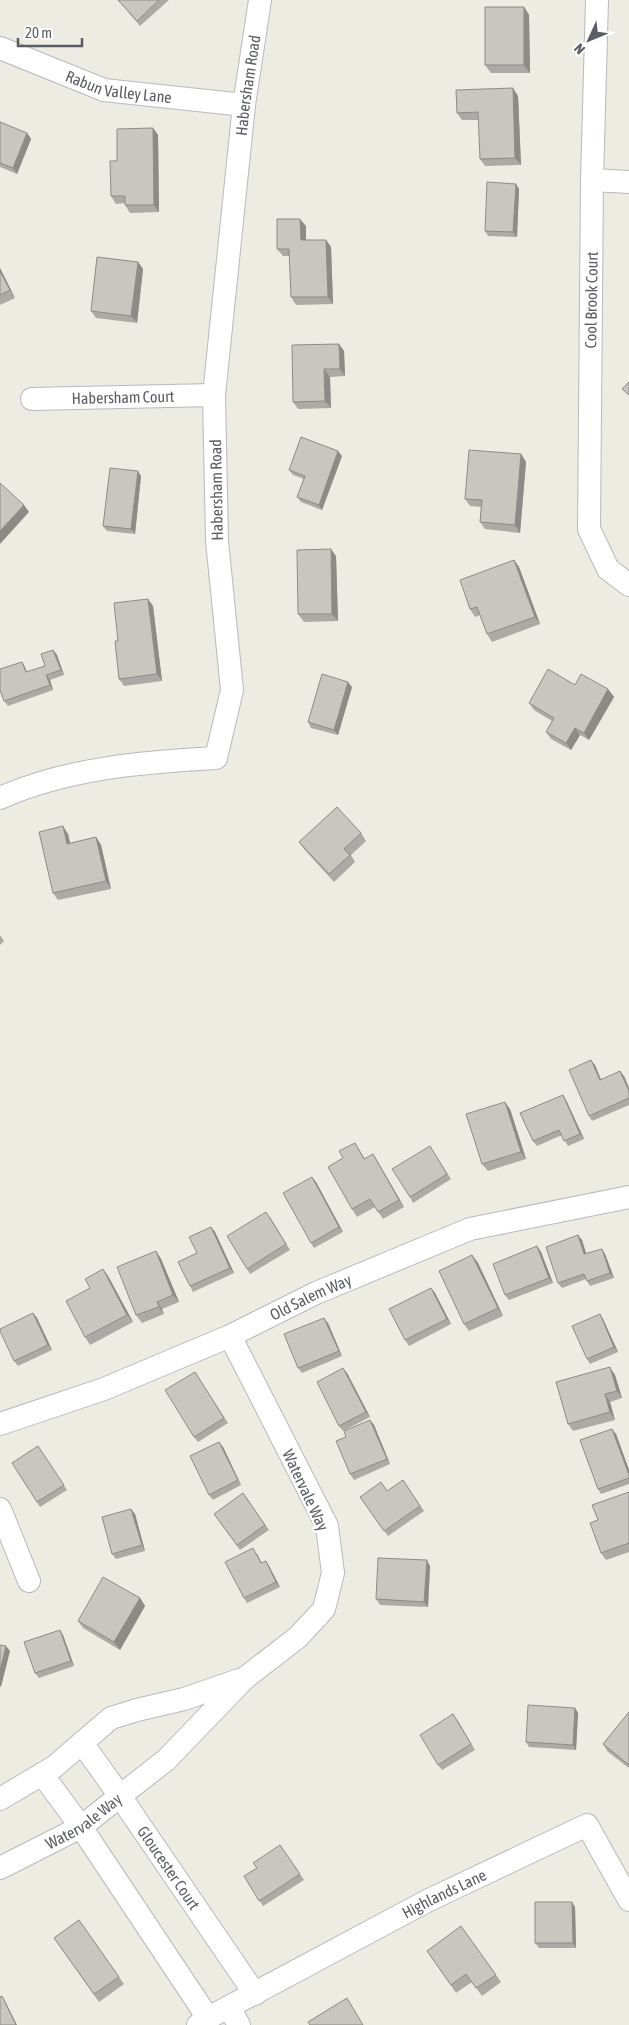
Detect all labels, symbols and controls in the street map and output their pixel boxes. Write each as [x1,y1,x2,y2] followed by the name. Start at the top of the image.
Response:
[18,15,81,47] scale bar
[564,15,614,65] north arrow
[25,24,52,41] text: 20 m
[232,34,264,137] street label: Habersham Road
[571,41,588,58] text: N
[63,67,173,106] street label: Rabun Valley Lane
[581,251,601,349] street label: Cool Brook Court
[71,387,175,407] street label: Habersham Court
[206,439,226,541] street label: Habersham Road
[267,1270,355,1324] street label: Old Salem Way
[278,1447,333,1534] street label: Watervale Way
[42,1789,126,1852] street label: Watervale Way
[134,1823,204,1913] street label: Gloucester Court
[399,1865,489,1922] street label: Highlands Lane

